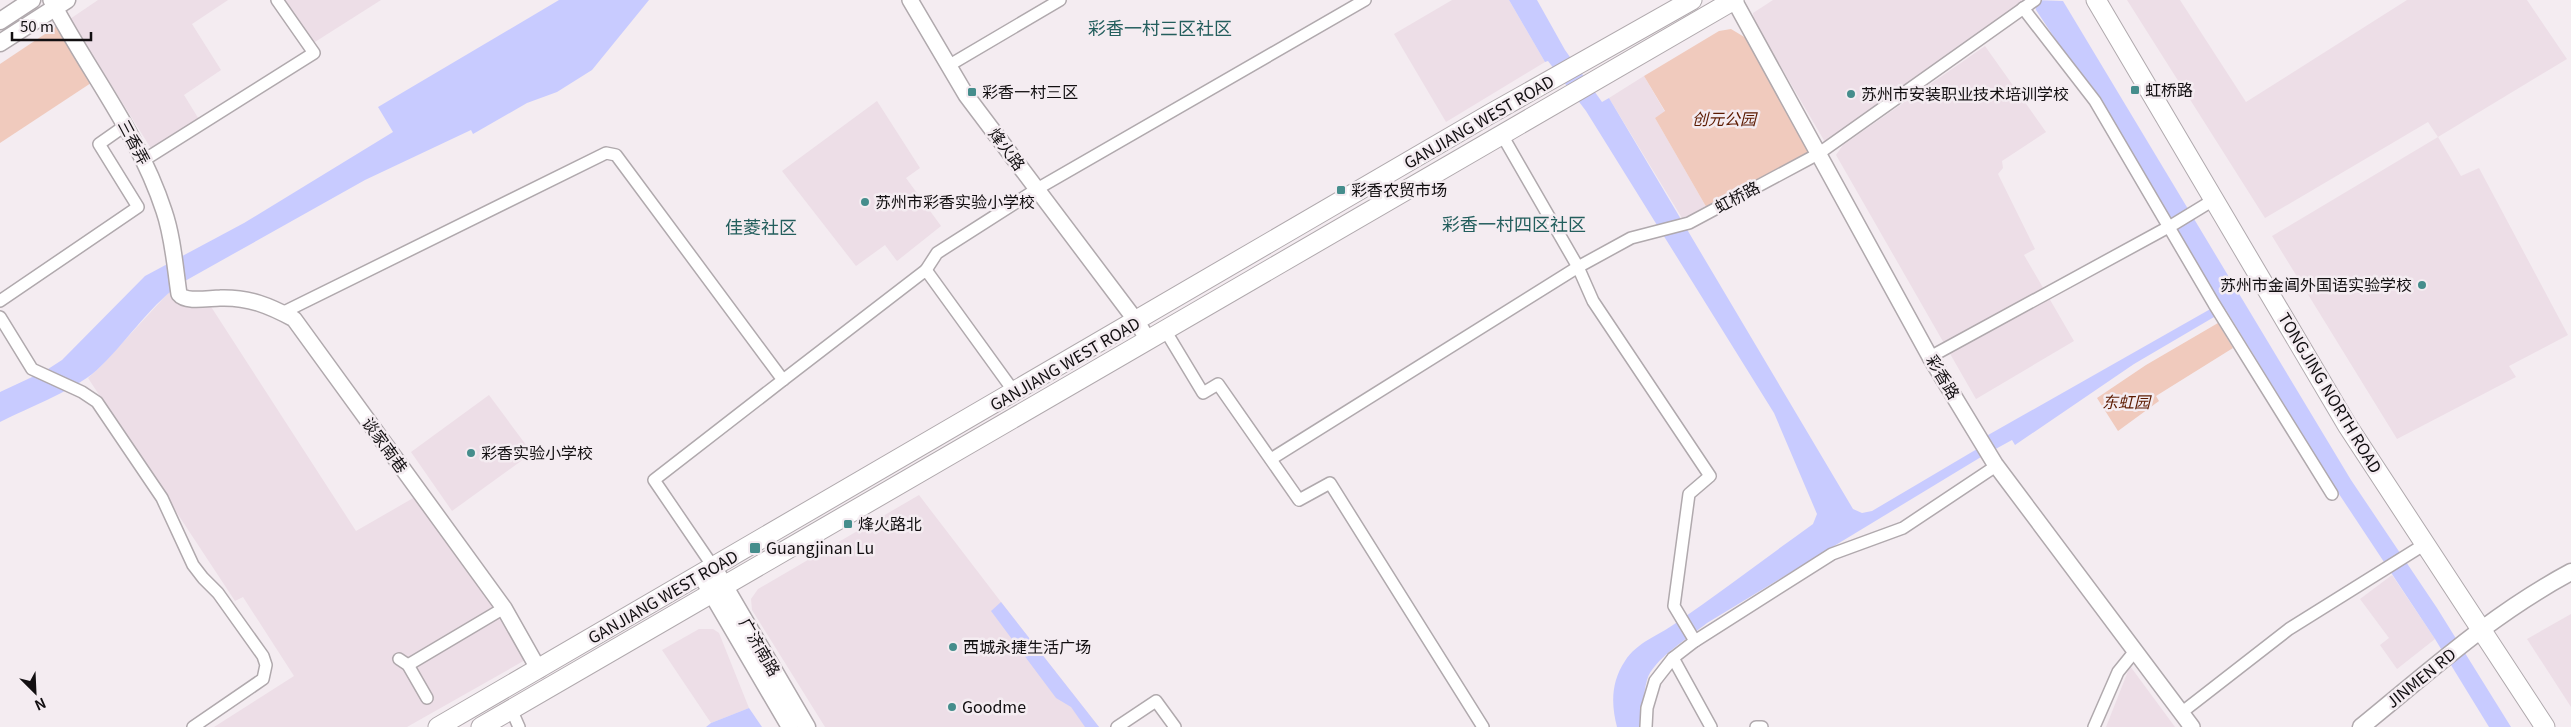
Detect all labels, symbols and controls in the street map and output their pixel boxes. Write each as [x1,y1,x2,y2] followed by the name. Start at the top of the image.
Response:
[12,10,91,42] scale bar
[1088,14,1232,40] district label: 彩香一村三区社区
[20,15,54,36] text: 50 m
[1399,68,1558,174] street label: GANJIANG WEST ROAD
[2145,77,2193,101] place label: 虹桥路
[982,79,1078,103] place label: 彩香一村三区
[1861,81,2069,105] place label: 苏州市安装职业技术培训学校
[2129,84,2141,96] marker: 虹桥路
[966,86,978,98] marker: 彩香一村三区
[1845,88,1857,100] marker: 苏州市安装职业技术培训学校
[1692,106,1758,130] park label: 创元公园
[113,115,157,168] street label: 三香弄
[984,122,1032,175] street label: 烽火路
[1710,174,1763,218] street label: 虹桥路
[1351,177,1447,201] place label: 彩香农贸市场
[1335,184,1347,196] marker: 彩香农贸市场
[875,189,1035,213] place label: 苏州市彩香实验小学校
[859,196,871,208] marker: 苏州市彩香实验小学校
[1442,210,1586,236] district label: 彩香一村四区社区
[725,213,797,239] district label: 佳菱社区
[2220,272,2412,296] place label: 苏州市金阊外国语实验学校
[2416,279,2428,291] marker: 苏州市金阊外国语实验学校
[2273,308,2388,477] street label: TONGJING NORTH ROAD
[985,310,1144,416] street label: GANJIANG WEST ROAD
[1921,350,1967,403] street label: 彩香路
[2102,389,2152,413] park label: 东虹园
[357,411,414,477] street label: 谈家南巷
[481,440,593,464] place label: 彩香实验小学校
[465,447,477,459] marker: 彩香实验小学校
[858,511,922,535] place label: 烽火路北
[842,518,854,530] marker: 烽火路北
[766,535,874,559] place label: Guangjinan Lu
[748,541,762,555] marker: Guangjinan Lu
[583,543,742,649] street label: GANJIANG WEST ROAD
[734,613,787,680] street label: 广济南路
[963,634,1091,658] place label: 西城永捷生活广场
[947,641,959,653] marker: 西城永捷生活广场
[2380,642,2460,713] street label: JINMEN RD
[10,667,60,717] north arrow
[32,694,50,716] text: N
[962,694,1026,718] place label: Goodme
[946,701,958,713] marker: Goodme

